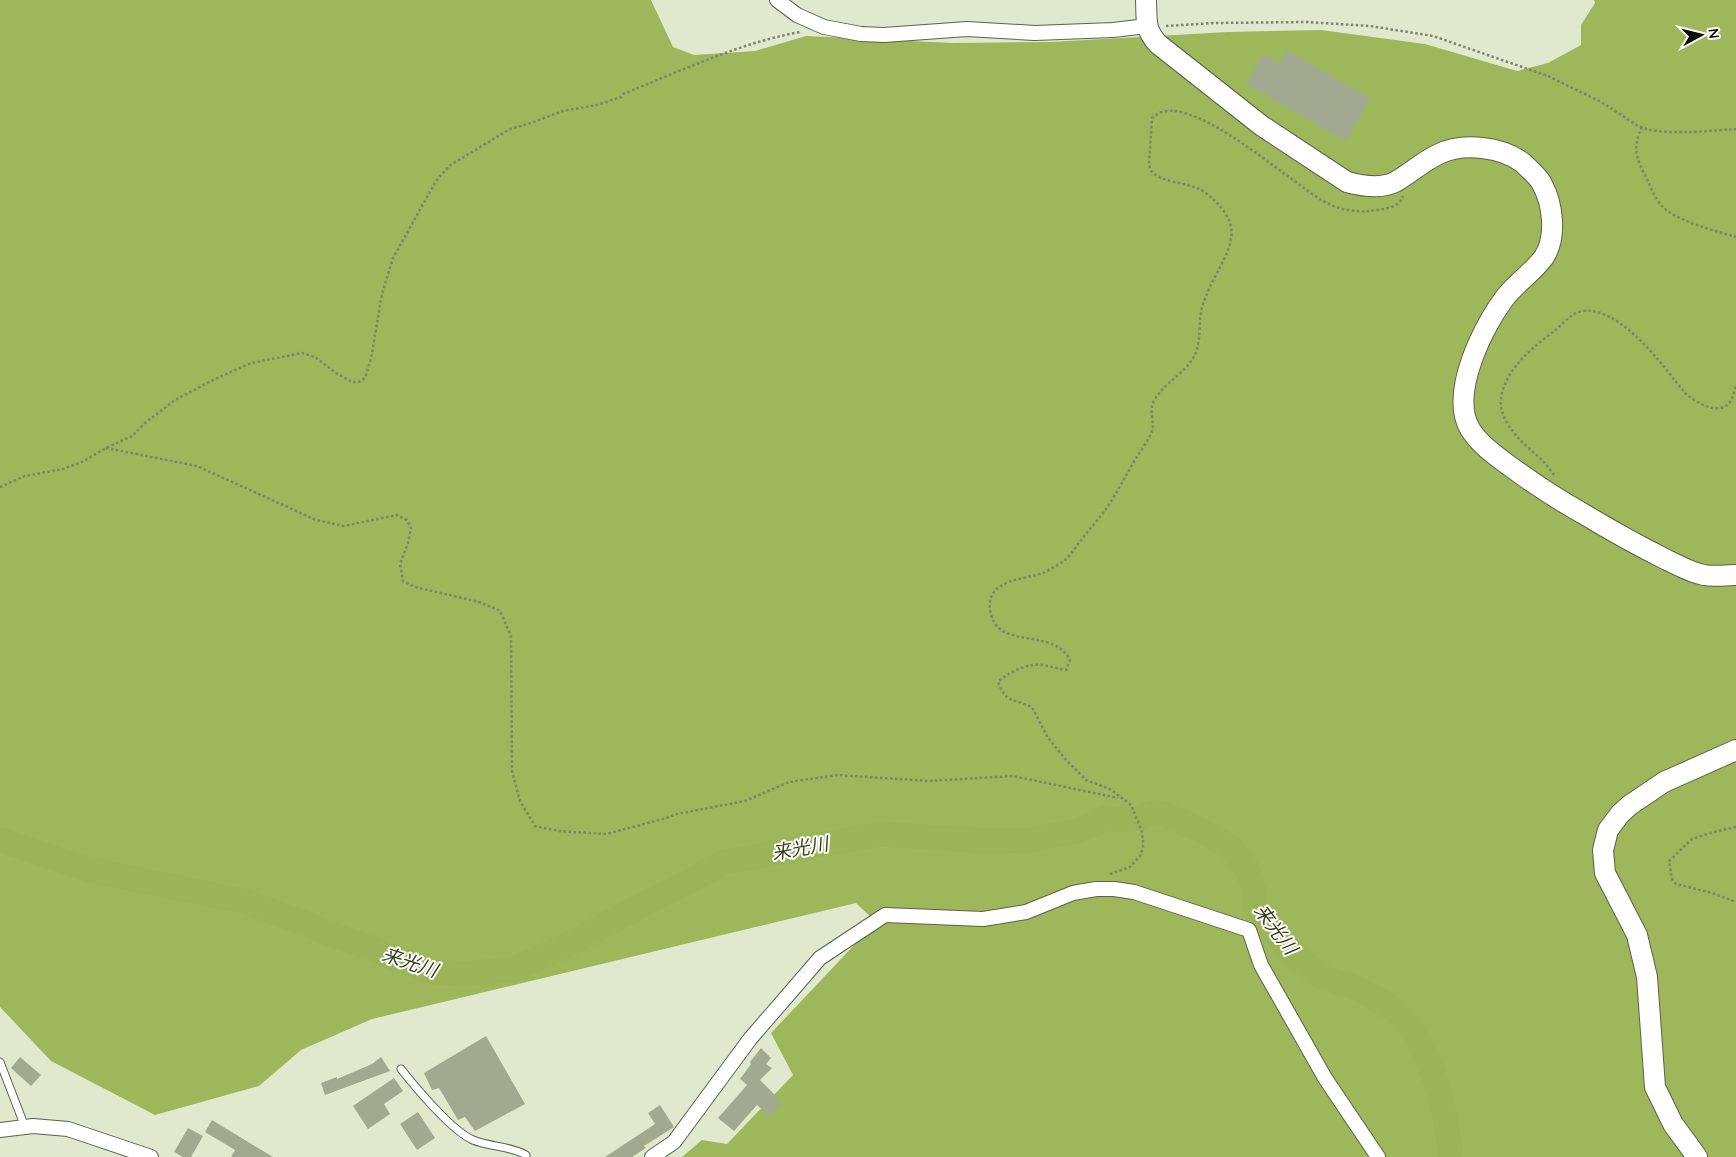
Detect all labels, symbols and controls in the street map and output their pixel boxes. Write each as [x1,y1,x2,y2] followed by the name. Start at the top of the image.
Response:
[1676,10,1726,60] north arrow
[1704,27,1723,40] text: N
[770,831,832,865] water label: 来光川
[1249,899,1304,961] water label: 来光川
[379,942,443,983] water label: 来光川

